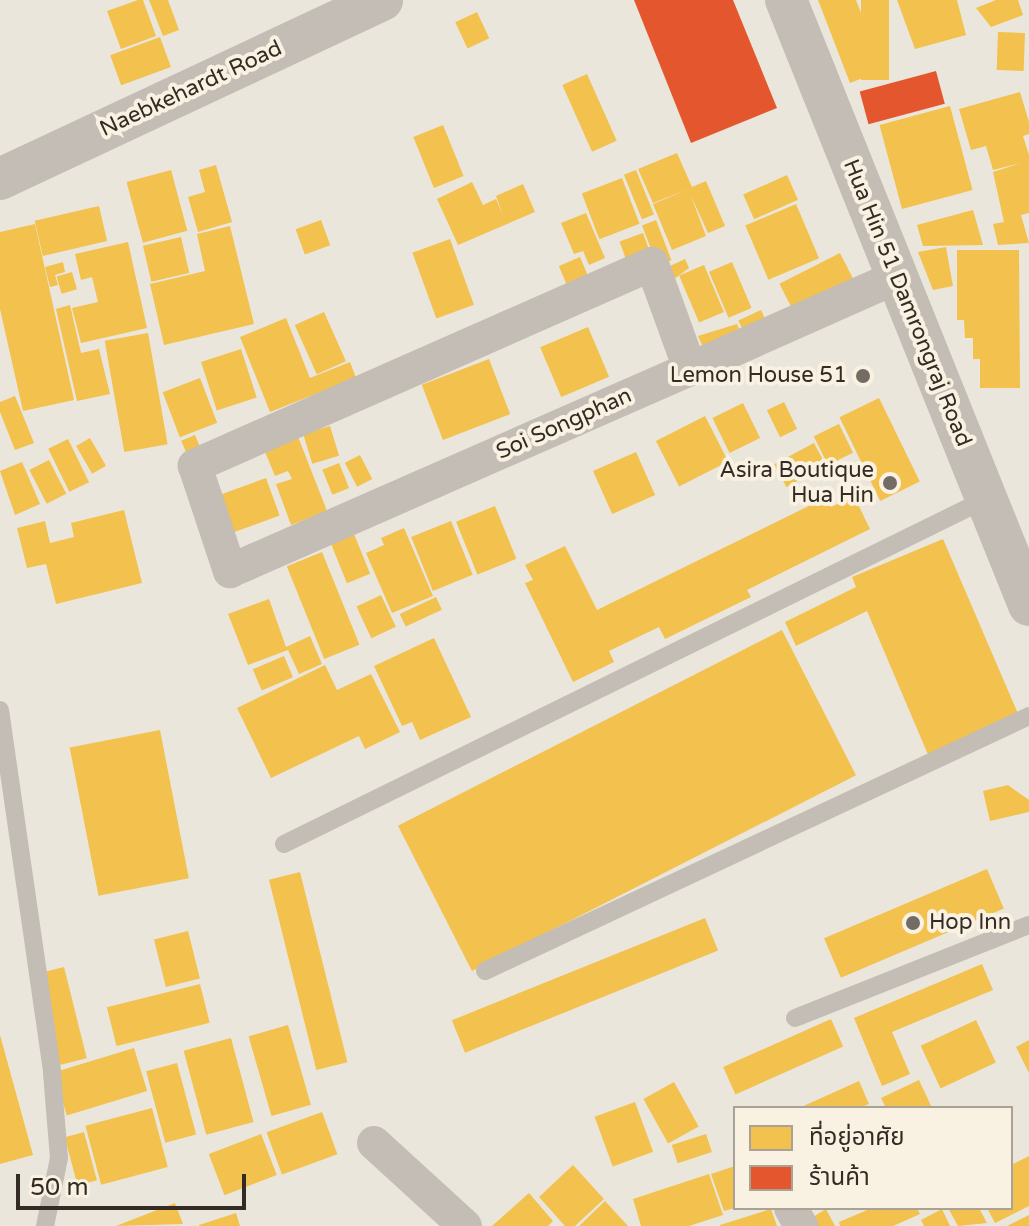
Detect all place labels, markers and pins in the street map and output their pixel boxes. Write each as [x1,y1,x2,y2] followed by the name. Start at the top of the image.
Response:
[670,363,847,389] place label: Lemon House 51
[854,367,872,385] marker: Lemon House 51
[720,457,874,508] place label: Asira Boutique Hua Hin
[881,474,899,492] marker: Asira Boutique Hua Hin
[929,910,1011,936] place label: Hop Inn
[904,914,922,932] marker: Hop Inn

